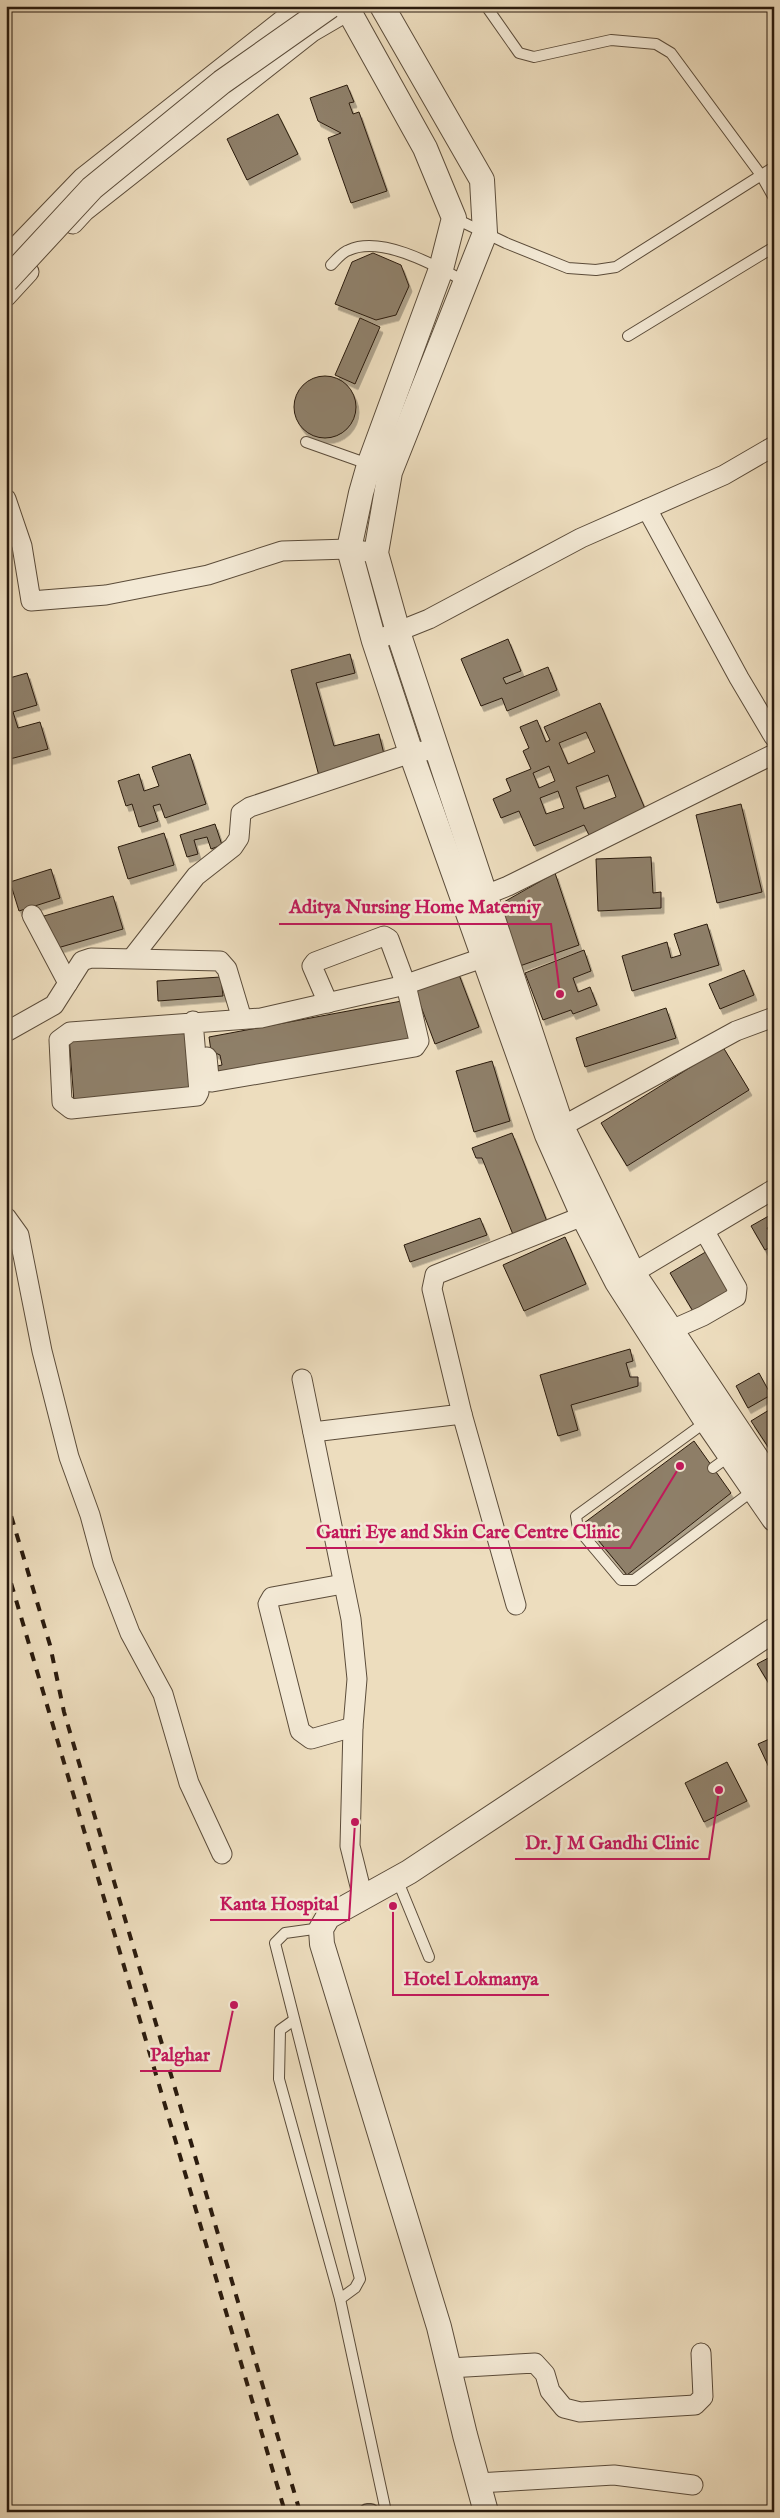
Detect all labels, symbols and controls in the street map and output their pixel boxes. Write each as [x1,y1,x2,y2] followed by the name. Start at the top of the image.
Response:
[279,890,551,924] callout: Aditya Nursing Home Materniy
[288,896,541,920] text: Aditya Nursing Home Materniy
[306,1514,630,1548] callout: Gauri Eye and Skin Care Centre Clinic
[316,1521,620,1545] text: Gauri Eye and Skin Care Centre Clinic
[515,1825,709,1859] callout: Dr. J M Gandhi Clinic
[525,1832,699,1856] text: Dr. J M Gandhi Clinic
[210,1886,349,1920] callout: Kanta Hospital
[219,1893,339,1917] text: Kanta Hospital
[393,1961,549,1995] callout: Hotel Lokmanya
[403,1968,539,1992] text: Hotel Lokmanya
[140,2037,220,2071] callout: Palghar
[150,2044,211,2068] text: Palghar

